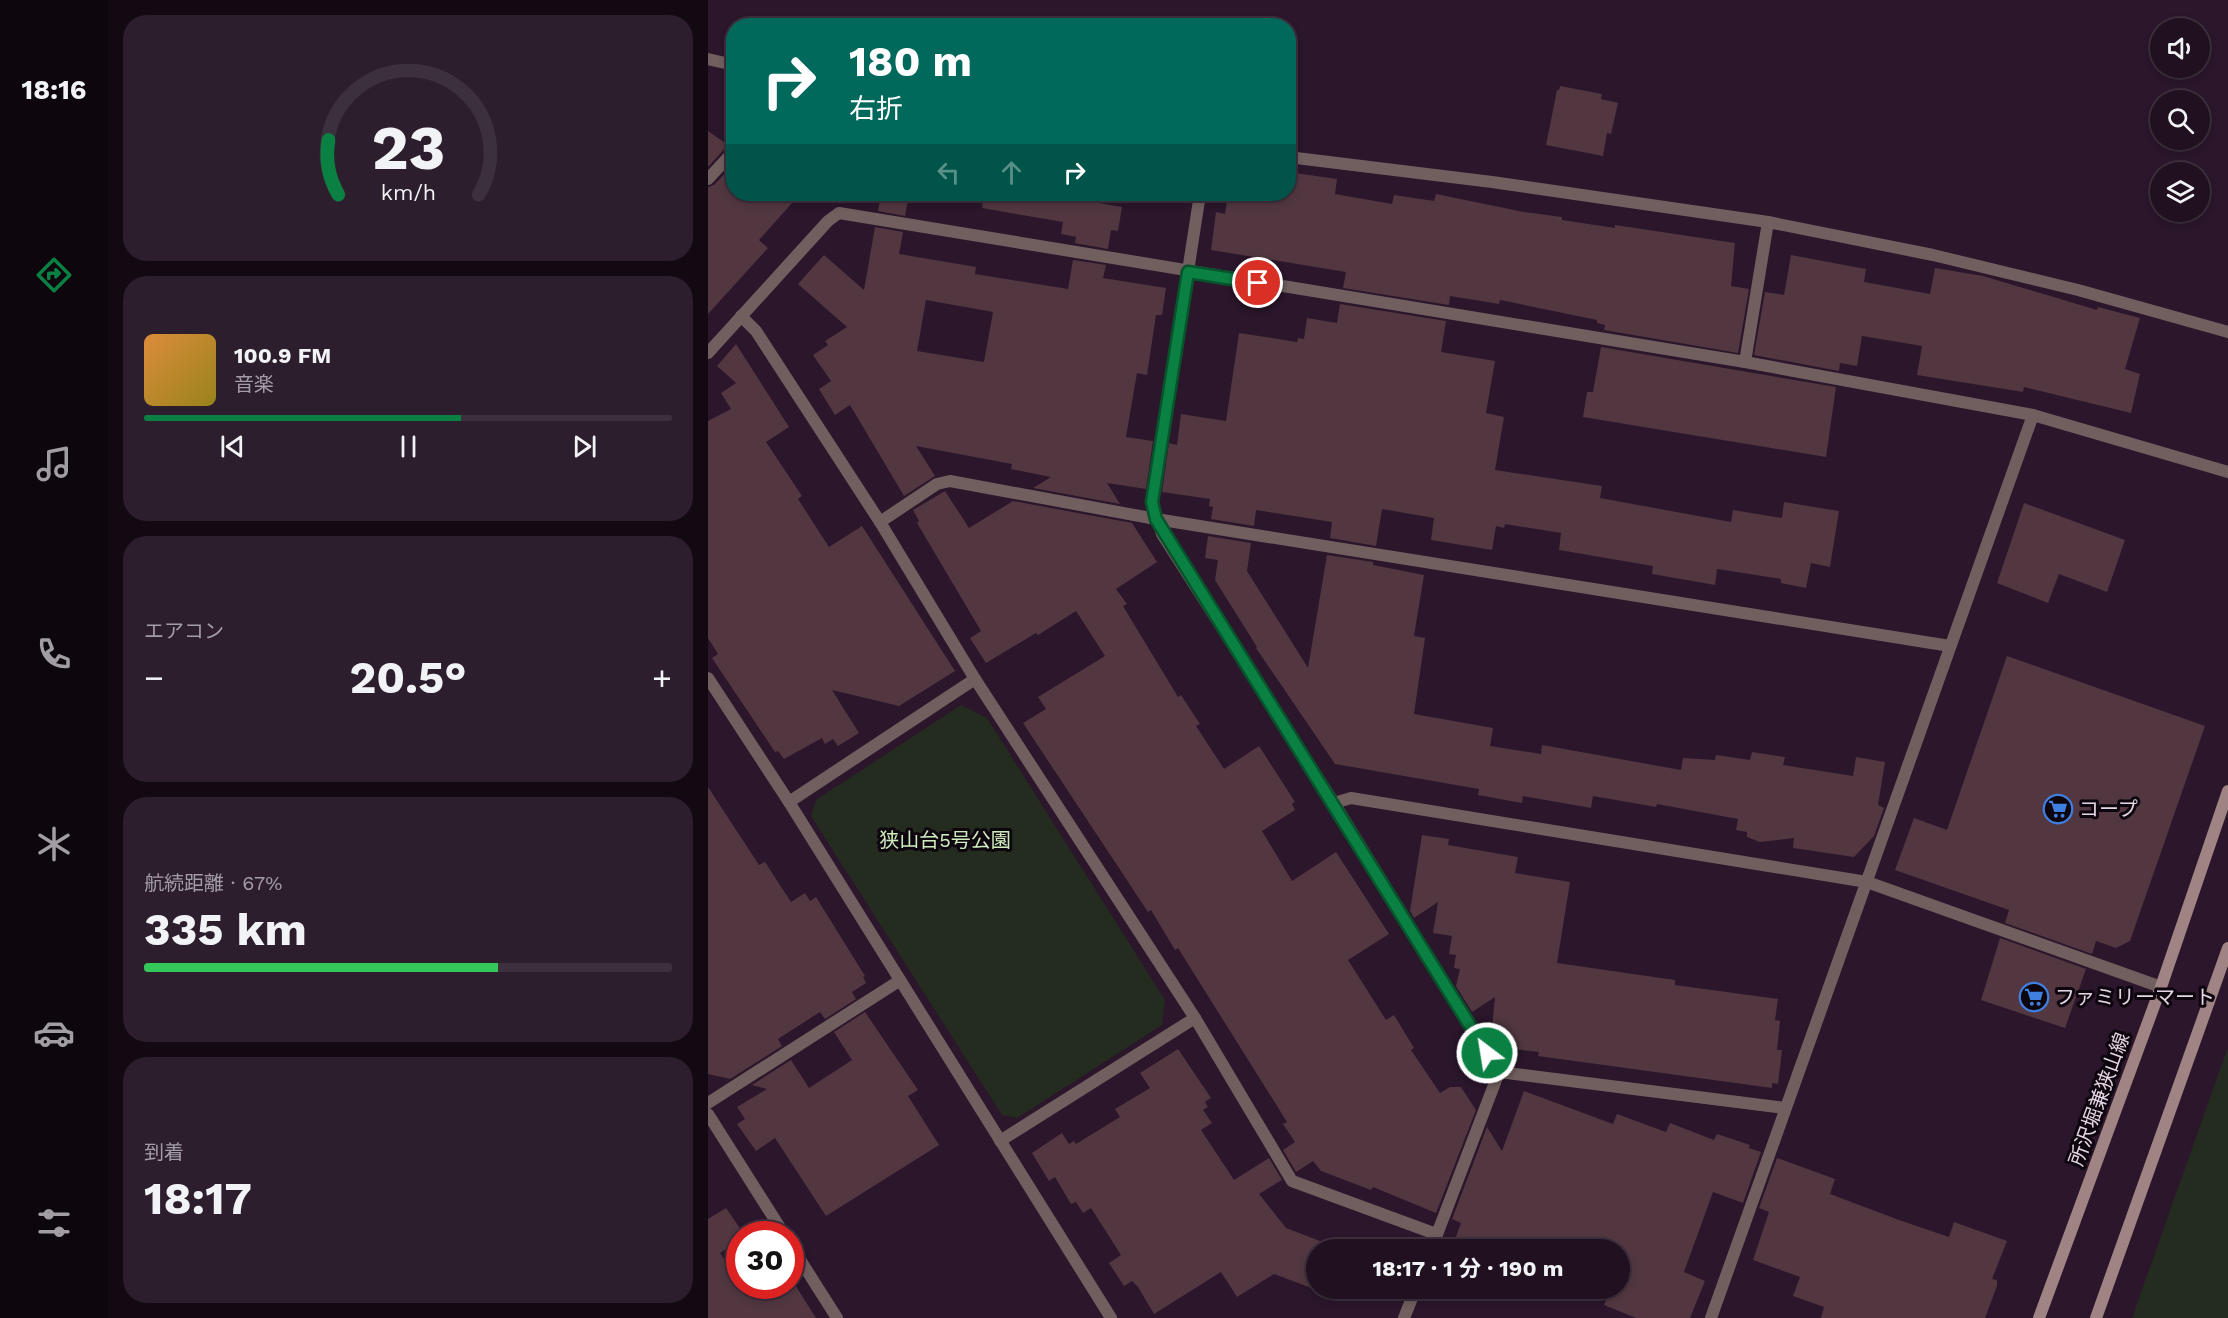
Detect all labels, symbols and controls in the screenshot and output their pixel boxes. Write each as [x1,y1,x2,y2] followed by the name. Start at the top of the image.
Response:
[2150,18,2210,222] map controls
[2150,18,2210,78] button: sound
[849,37,972,86] text: 180 m
[750,42,828,120] icon: right
[22,74,87,106] text: 18:16
[2150,90,2210,150] button: search
[849,93,903,125] text: 右折
[371,111,445,184] text: 23
[932,156,965,189] icon: left
[995,156,1028,189] icon: ahead
[1058,156,1091,189] icon: right
[2150,162,2210,222] button: layers
[380,180,436,205] text: km/h
[33,254,75,296] icon: directions
[1232,257,1283,308] pin
[1241,266,1274,299] icon: arrive
[234,343,331,368] text: 100.9 FM
[234,372,274,396] text: 音楽
[216,430,249,463] icon: previous
[392,430,425,463] icon: pause
[568,430,601,463] icon: next
[33,443,75,485] icon: music
[144,619,224,643] text: エアコン
[33,633,75,675] icon: phone
[350,651,466,704] text: 20.5°
[144,658,164,697] text: −
[652,658,672,697] text: +
[2042,793,2074,825] supermarket icon: コープ
[2079,797,2138,821] place label: コープ
[33,823,75,865] icon: climate
[879,828,1011,852] park label: 狭山台5号公園
[144,871,282,895] text: 航続距離 · 67%
[144,903,307,956] text: 335 km
[2018,981,2050,1013] supermarket icon: ファミリーマート
[2055,985,2215,1009] place label: ファミリーマート
[33,1012,75,1054] icon: car
[1455,1021,1519,1085] position arrow
[2064,1029,2134,1169] street label: 所沢堀兼狭山線
[144,1140,184,1164] text: 到着
[144,1172,252,1225] text: 18:17
[33,1202,75,1244] icon: filters
[726,1221,804,1299] speed limit sign: 30
[1372,1256,1564,1281] text: 18:17 · 1 分 · 190 m

